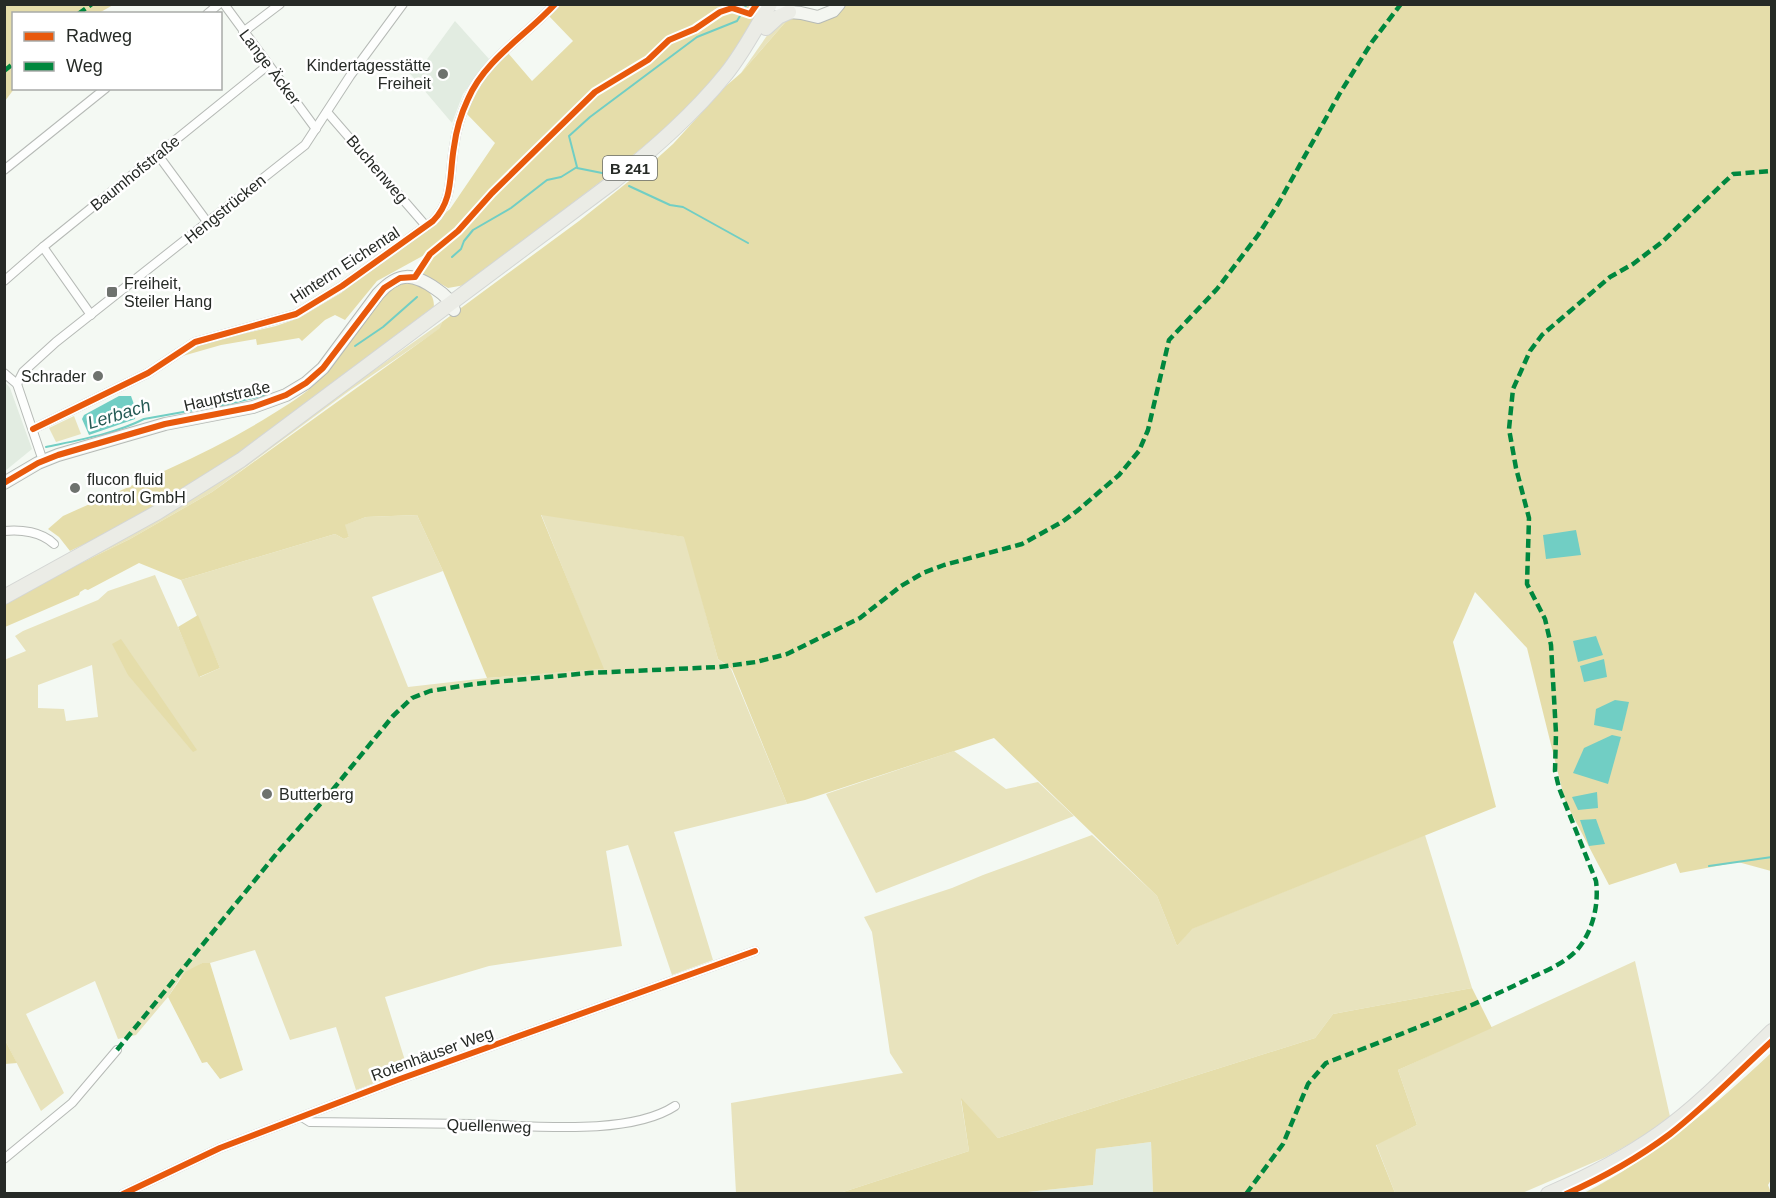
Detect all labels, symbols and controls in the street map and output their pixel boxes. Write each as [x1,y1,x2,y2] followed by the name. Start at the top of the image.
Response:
[12,12,222,90] legend
[66,26,132,46] text: Radweg
[236,26,304,109] street label: Lange Äcker
[66,56,103,76] text: Weg
[306,57,432,92] place label: Kindertagesstätte Freiheit
[436,67,450,81] marker: Kindertagesstätte Freiheit
[87,132,183,214] street label: Baumhofstraße
[343,132,411,206] street label: Buchenweg
[603,156,657,180] road number: B 241
[181,171,269,247] street label: Hengstrücken
[287,223,403,307] street label: Hinterm Eichental
[124,275,212,310] place label: Freiheit, Steiler Hang
[105,285,119,299] marker: Freiheit, Steiler Hang
[21,368,87,385] place label: Schrader
[91,369,105,383] marker: Schrader
[182,378,272,414] street label: Hauptstraße
[85,395,153,433] water label: Lerbach
[87,471,186,506] place label: flucon fluid control GmbH
[68,481,82,495] marker: flucon fluid control GmbH
[279,786,354,803] place label: Butterberg
[260,787,274,801] marker: Butterberg
[369,1024,495,1084] street label: Rotenhäuser Weg
[446,1116,532,1136] street label: Quellenweg

